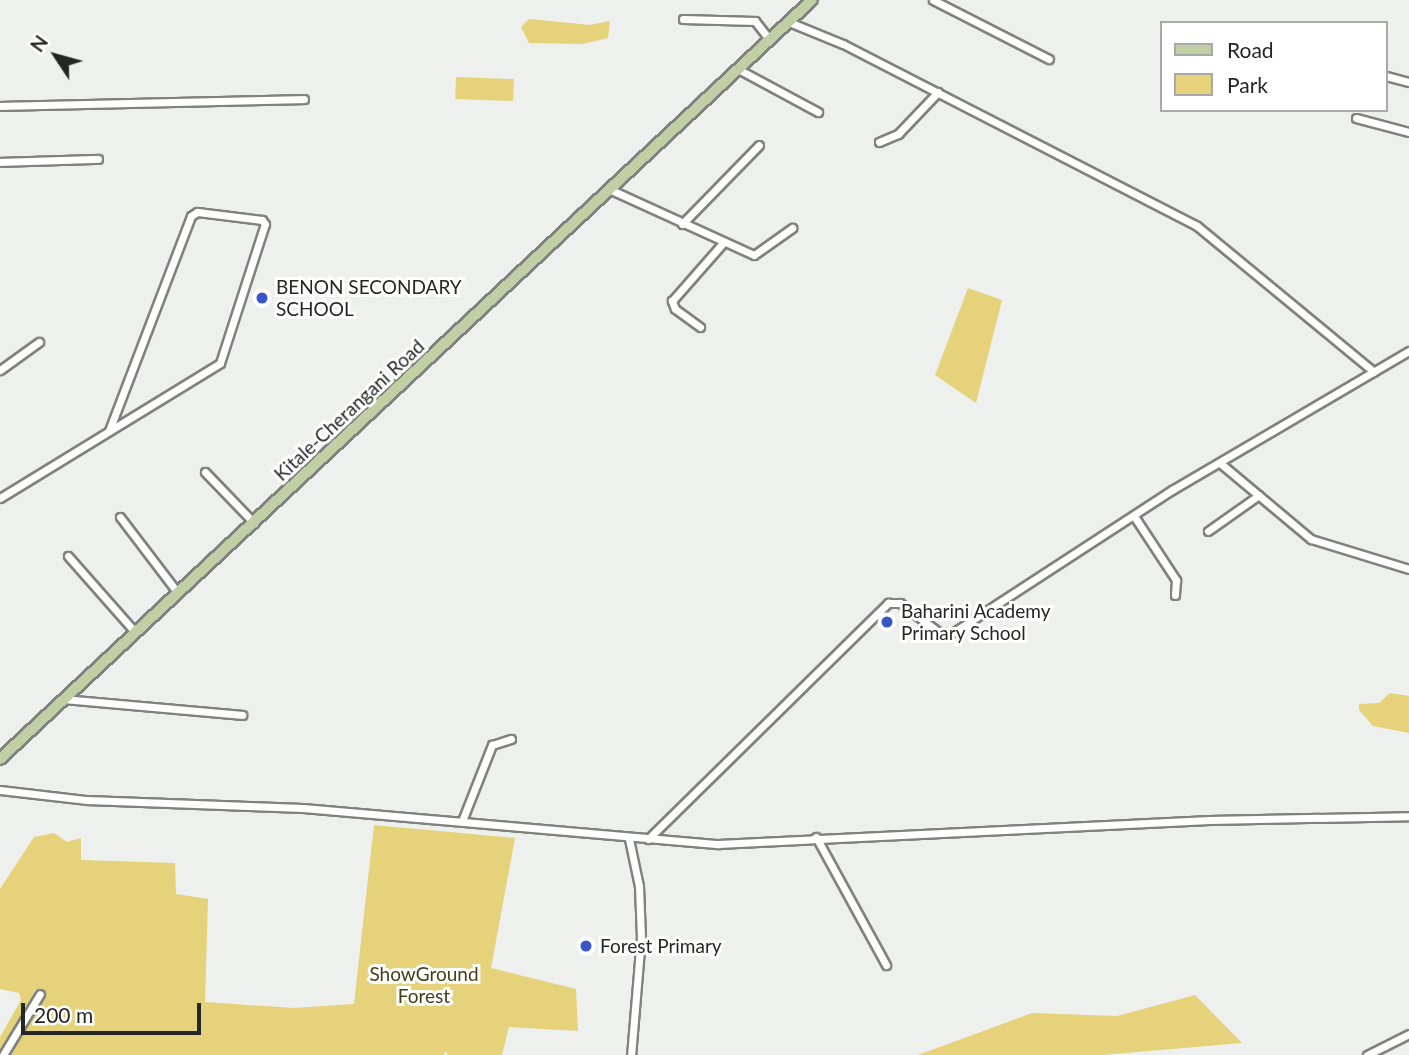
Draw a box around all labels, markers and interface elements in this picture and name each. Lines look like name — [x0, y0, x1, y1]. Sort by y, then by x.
north arrow — [21, 21, 91, 91]
legend — [1160, 21, 1388, 112]
text: N — [25, 31, 52, 56]
text: Road — [1227, 37, 1274, 62]
text: Park — [1227, 72, 1268, 97]
place label: BENON SECONDARY SCHOOL — [276, 276, 462, 320]
marker: BENON SECONDARY SCHOOL — [254, 290, 270, 306]
street label: Kitale-Cherangani Road — [269, 335, 429, 485]
place label: Baharini Academy Primary School — [901, 600, 1051, 644]
marker: Baharini Academy Primary School — [879, 614, 895, 630]
place label: Forest Primary — [600, 935, 722, 957]
marker: Forest Primary — [578, 938, 594, 954]
park label: ShowGround Forest — [369, 963, 479, 1007]
scale bar — [24, 988, 205, 1032]
text: 200 m — [34, 1002, 93, 1027]

